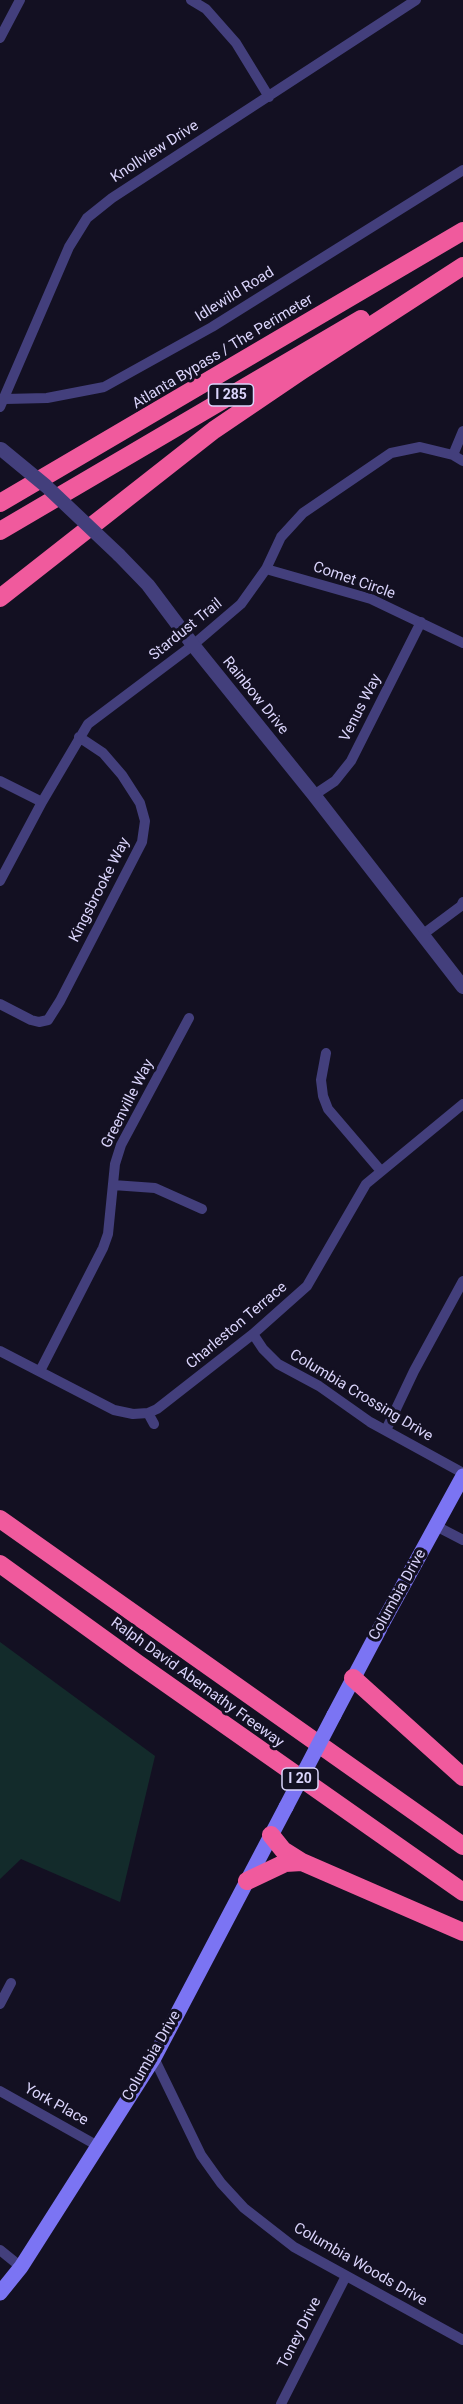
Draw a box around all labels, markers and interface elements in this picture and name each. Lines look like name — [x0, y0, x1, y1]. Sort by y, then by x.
street label: Knollview Drive — [108, 117, 202, 187]
street label: Idlewild Road — [192, 264, 278, 326]
street label: Atlanta Bypass / The Perimeter — [129, 291, 317, 413]
road number: I 285 — [208, 384, 254, 406]
street label: Comet Circle — [310, 559, 398, 603]
street label: Stardust Trail — [146, 595, 226, 665]
street label: Rainbow Drive — [218, 653, 292, 739]
street label: Venus Way — [336, 671, 386, 745]
street label: Kingsbrooke Way — [66, 835, 134, 945]
street label: Greenville Way — [98, 1057, 158, 1151]
street label: Charleston Terrace — [183, 1279, 291, 1373]
street label: Columbia Crossing Drive — [286, 1346, 436, 1446]
street label: Columbia Drive — [366, 1546, 430, 1644]
street label: Ralph David Abernathy Freeway — [107, 1614, 287, 1752]
road number: I 20 — [282, 1768, 318, 1790]
street label: Columbia Drive — [119, 2008, 185, 2104]
street label: York Place — [21, 2080, 91, 2130]
street label: Columbia Woods Drive — [290, 2219, 430, 2311]
street label: Toney Drive — [274, 2294, 326, 2372]

